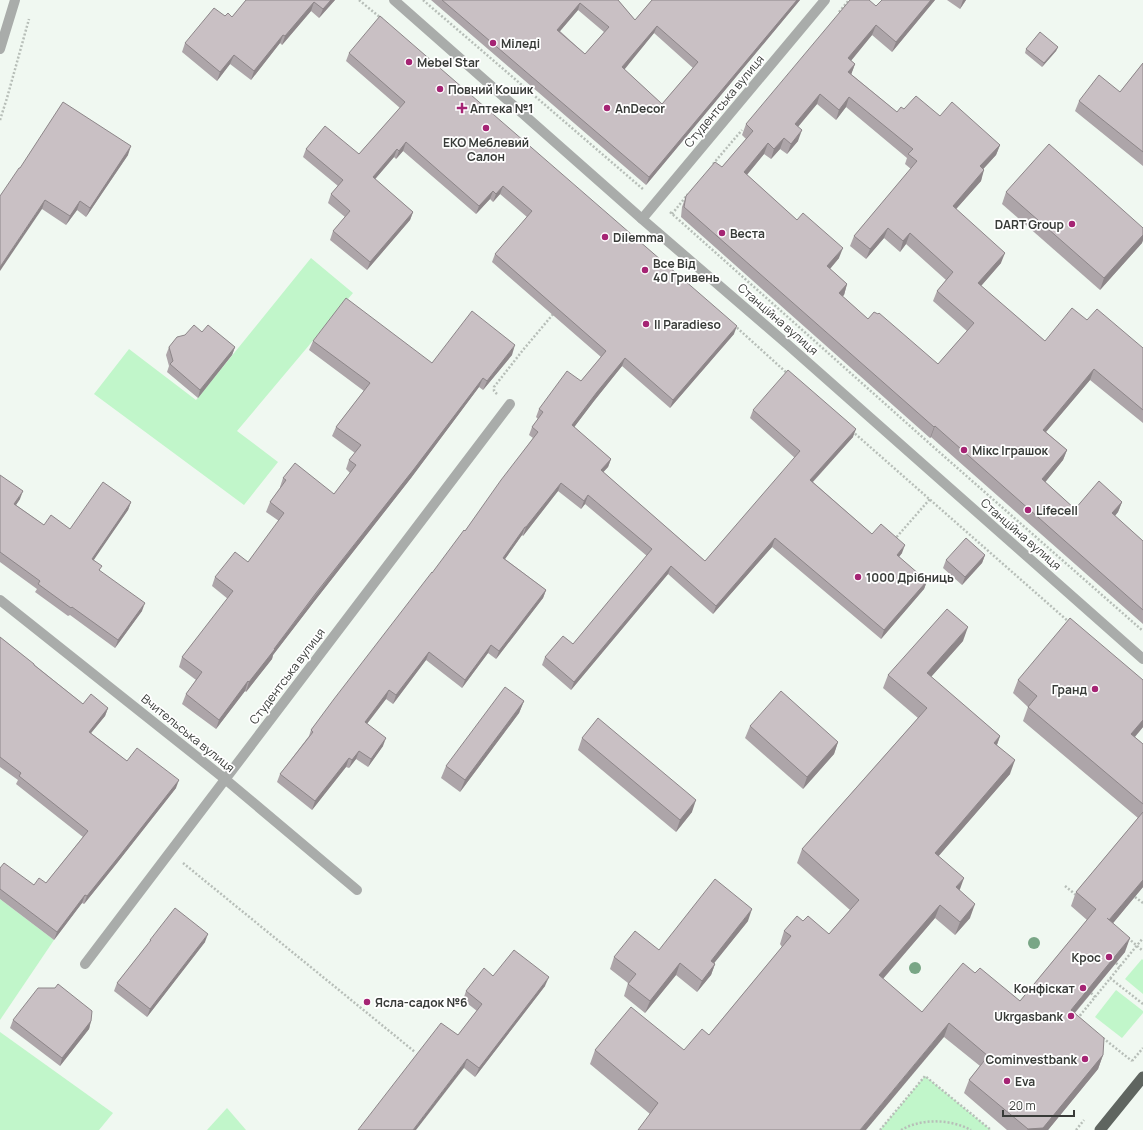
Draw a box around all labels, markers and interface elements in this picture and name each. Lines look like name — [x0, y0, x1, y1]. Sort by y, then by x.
place label: Міледі — [501, 35, 540, 52]
marker: Міледі — [488, 38, 498, 48]
street label: Студентська вулиця — [680, 51, 768, 151]
place label: Mebel Star — [417, 54, 480, 71]
marker: Mebel Star — [404, 57, 414, 67]
place label: Повний Кошик — [448, 81, 534, 98]
marker: Повний Кошик — [435, 84, 445, 94]
place label: Аптека №1 — [470, 100, 534, 117]
place label: AnDecor — [615, 100, 665, 117]
marker: Аптека №1 — [457, 103, 467, 113]
marker: AnDecor — [602, 103, 612, 113]
marker: ЕКО Меблевий Салон — [481, 123, 491, 133]
place label: ЕКО Меблевий Салон — [443, 134, 529, 165]
place label: DART Group — [995, 216, 1064, 233]
marker: DART Group — [1067, 219, 1077, 229]
place label: Веста — [730, 225, 765, 242]
marker: Веста — [717, 228, 727, 238]
place label: Dilemma — [613, 229, 664, 246]
marker: Dilemma — [600, 232, 610, 242]
place label: Все Від 40 Гривень — [653, 255, 720, 286]
marker: Все Від 40 Гривень — [640, 265, 650, 275]
street label: Станційна вулиця — [734, 279, 822, 359]
place label: Il Paradieso — [654, 316, 721, 333]
marker: Il Paradieso — [641, 319, 651, 329]
place label: Мікс Іграшок — [972, 442, 1049, 459]
marker: Мікс Іграшок — [959, 445, 969, 455]
street label: Станційна вулиця — [977, 494, 1065, 574]
place label: Lifecell — [1036, 502, 1078, 519]
marker: Lifecell — [1023, 505, 1033, 515]
place label: 1000 Дрібниць — [866, 569, 954, 586]
marker: 1000 Дрібниць — [853, 572, 863, 582]
street label: Студентська вулиця — [245, 624, 329, 728]
place label: Гранд — [1052, 681, 1087, 698]
marker: Гранд — [1090, 684, 1100, 694]
street label: Вчительська вулиця — [138, 690, 238, 776]
place label: Крос — [1072, 949, 1101, 966]
marker: Крос — [1104, 952, 1114, 962]
place label: Конфіскат — [1014, 980, 1076, 997]
marker: Конфіскат — [1078, 983, 1088, 993]
place label: Ясла-садок №6 — [375, 994, 468, 1011]
marker: Ясла-садок №6 — [362, 997, 372, 1007]
place label: Ukrgasbank — [994, 1008, 1064, 1025]
marker: Ukrgasbank — [1066, 1011, 1076, 1021]
place label: Cominvestbank — [985, 1051, 1078, 1068]
marker: Cominvestbank — [1080, 1054, 1090, 1064]
place label: Eva — [1015, 1073, 1035, 1090]
marker: Eva — [1002, 1076, 1012, 1086]
scale bar — [1003, 1092, 1074, 1118]
text: 20 m — [1009, 1097, 1036, 1114]

